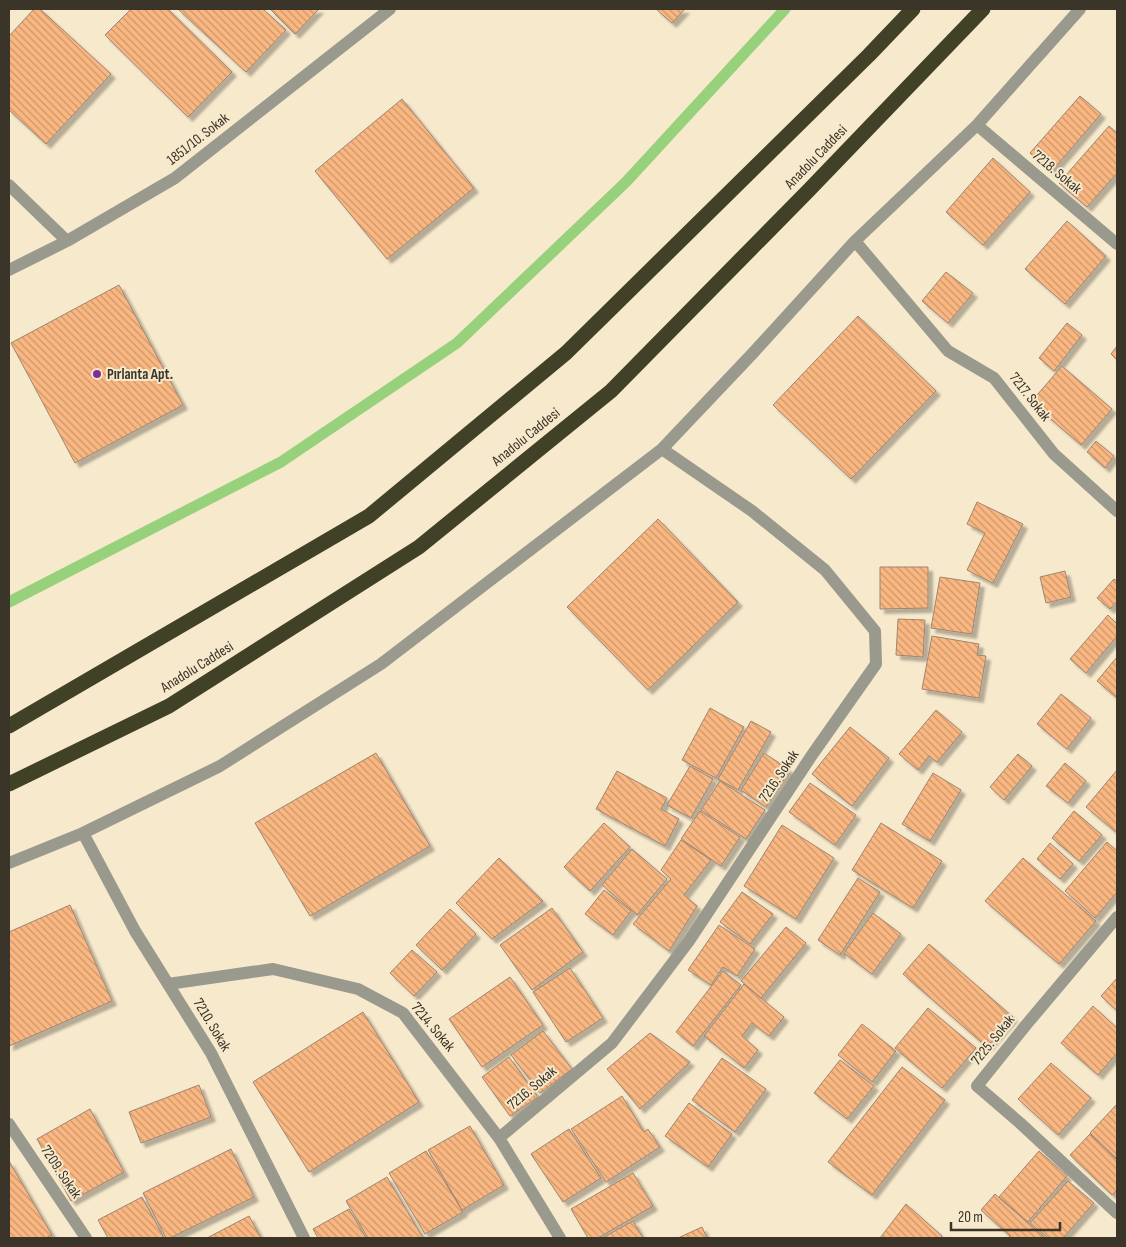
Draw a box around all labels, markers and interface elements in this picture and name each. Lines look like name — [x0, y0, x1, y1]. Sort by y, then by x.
street label: 1851/10. Sokak — [163, 108, 233, 169]
street label: Anadolu Caddesi — [780, 121, 852, 194]
street label: 7218. Sokak — [1028, 146, 1086, 198]
place label: Pırlanta Apt. — [107, 365, 173, 384]
marker: Pırlanta Apt. — [91, 368, 103, 380]
street label: 7217. Sokak — [1005, 369, 1055, 426]
street label: Anadolu Caddesi — [487, 404, 564, 471]
street label: Anadolu Caddesi — [156, 637, 237, 697]
street label: 7216. Sokak — [755, 746, 803, 806]
street label: 7210. Sokak — [189, 995, 235, 1055]
street label: 7214. Sokak — [407, 998, 459, 1056]
street label: 7225. Sokak — [967, 1011, 1019, 1069]
street label: 7216. Sokak — [503, 1062, 561, 1114]
street label: 7209. Sokak — [36, 1142, 86, 1203]
scale bar — [951, 1200, 1060, 1232]
text: 20 m — [958, 1208, 983, 1227]

